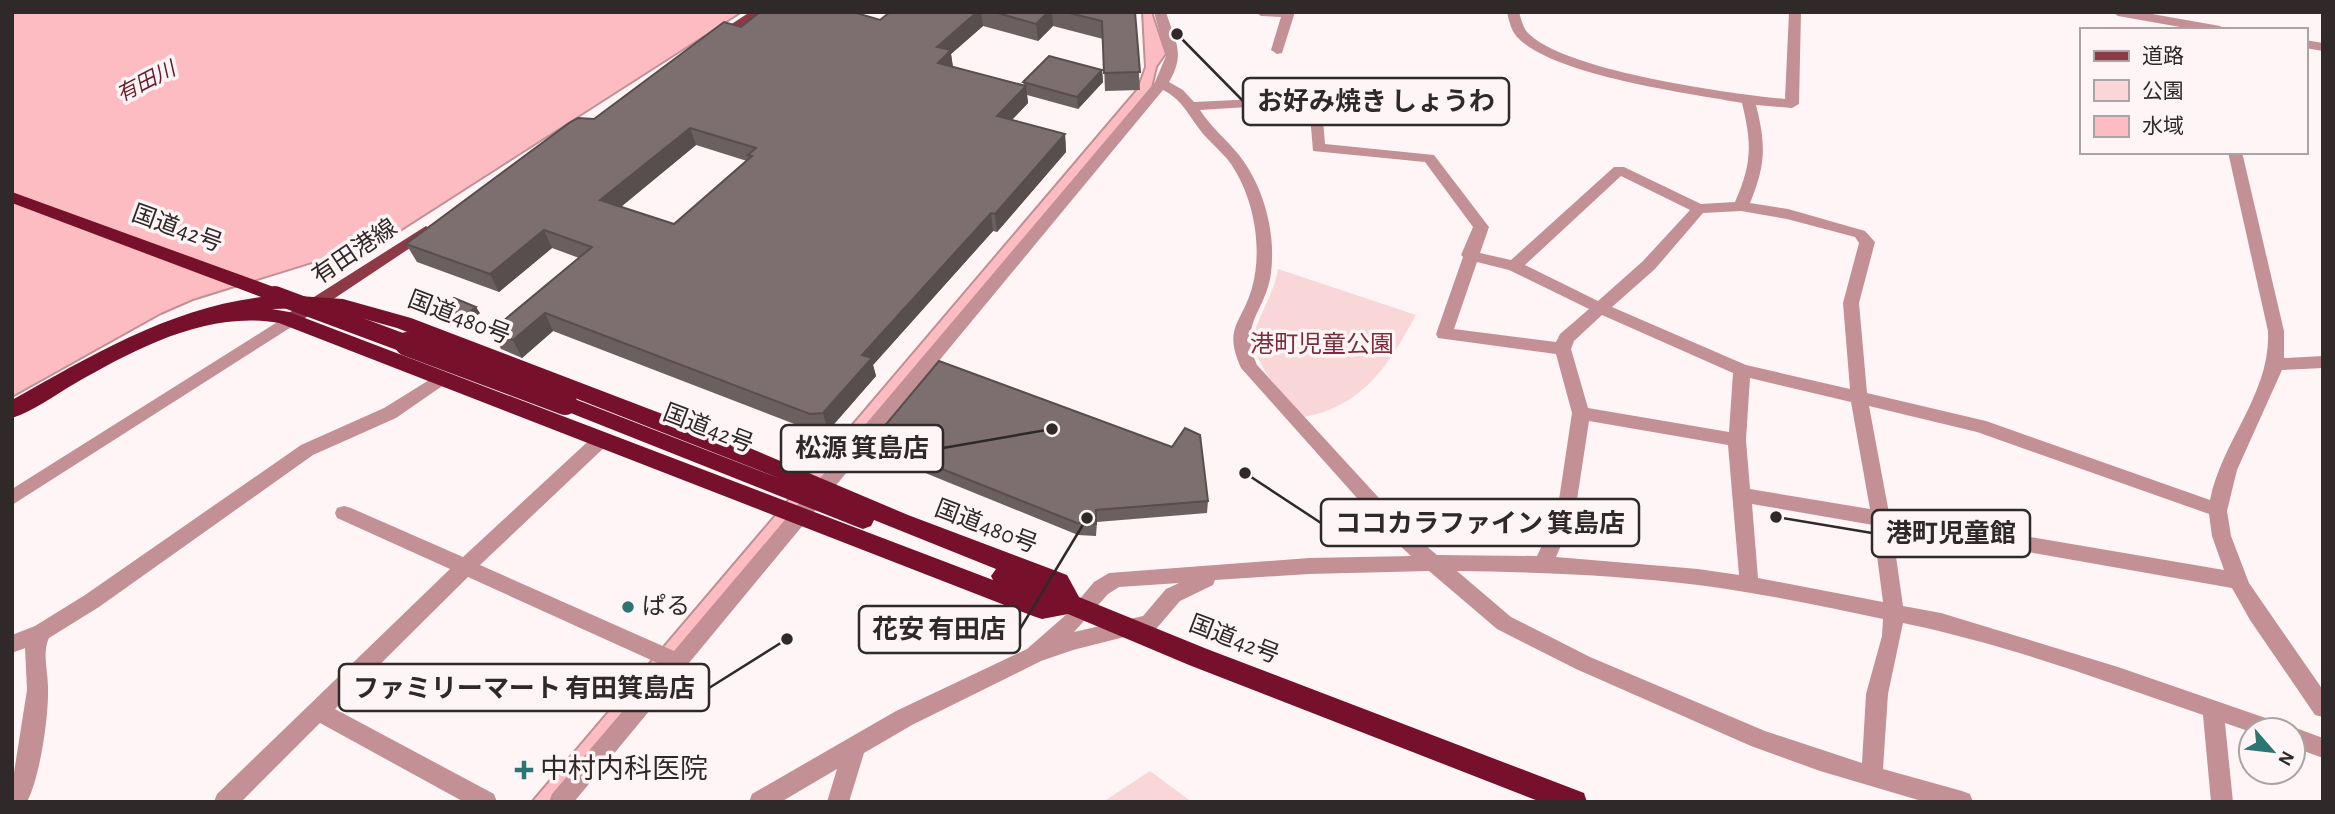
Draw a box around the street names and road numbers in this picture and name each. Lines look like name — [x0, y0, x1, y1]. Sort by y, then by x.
street label: 国道42号 — [129, 200, 226, 256]
street label: 有田港線 — [307, 214, 402, 289]
street label: 国道480号 — [404, 286, 514, 348]
street label: 国道42号 — [660, 399, 757, 457]
street label: 国道480号 — [931, 495, 1041, 557]
street label: 国道42号 — [1186, 610, 1283, 668]

